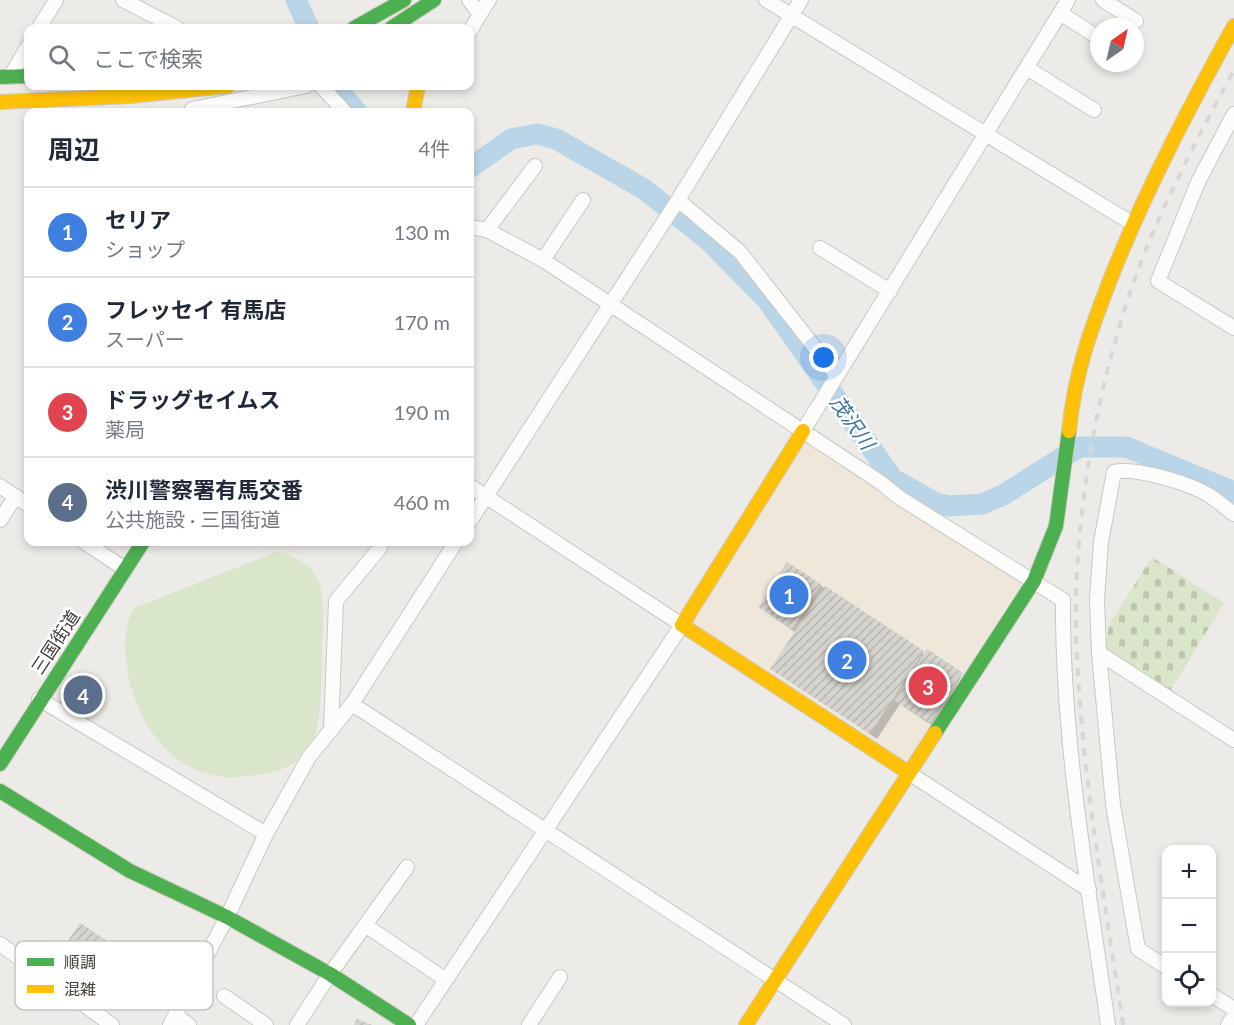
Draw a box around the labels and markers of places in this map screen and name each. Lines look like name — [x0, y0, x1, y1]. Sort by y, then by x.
pin: 1 — [770, 572, 808, 618]
pin: 2 — [828, 638, 866, 682]
pin: 3 — [908, 664, 948, 708]
pin: 4 — [64, 672, 103, 718]

